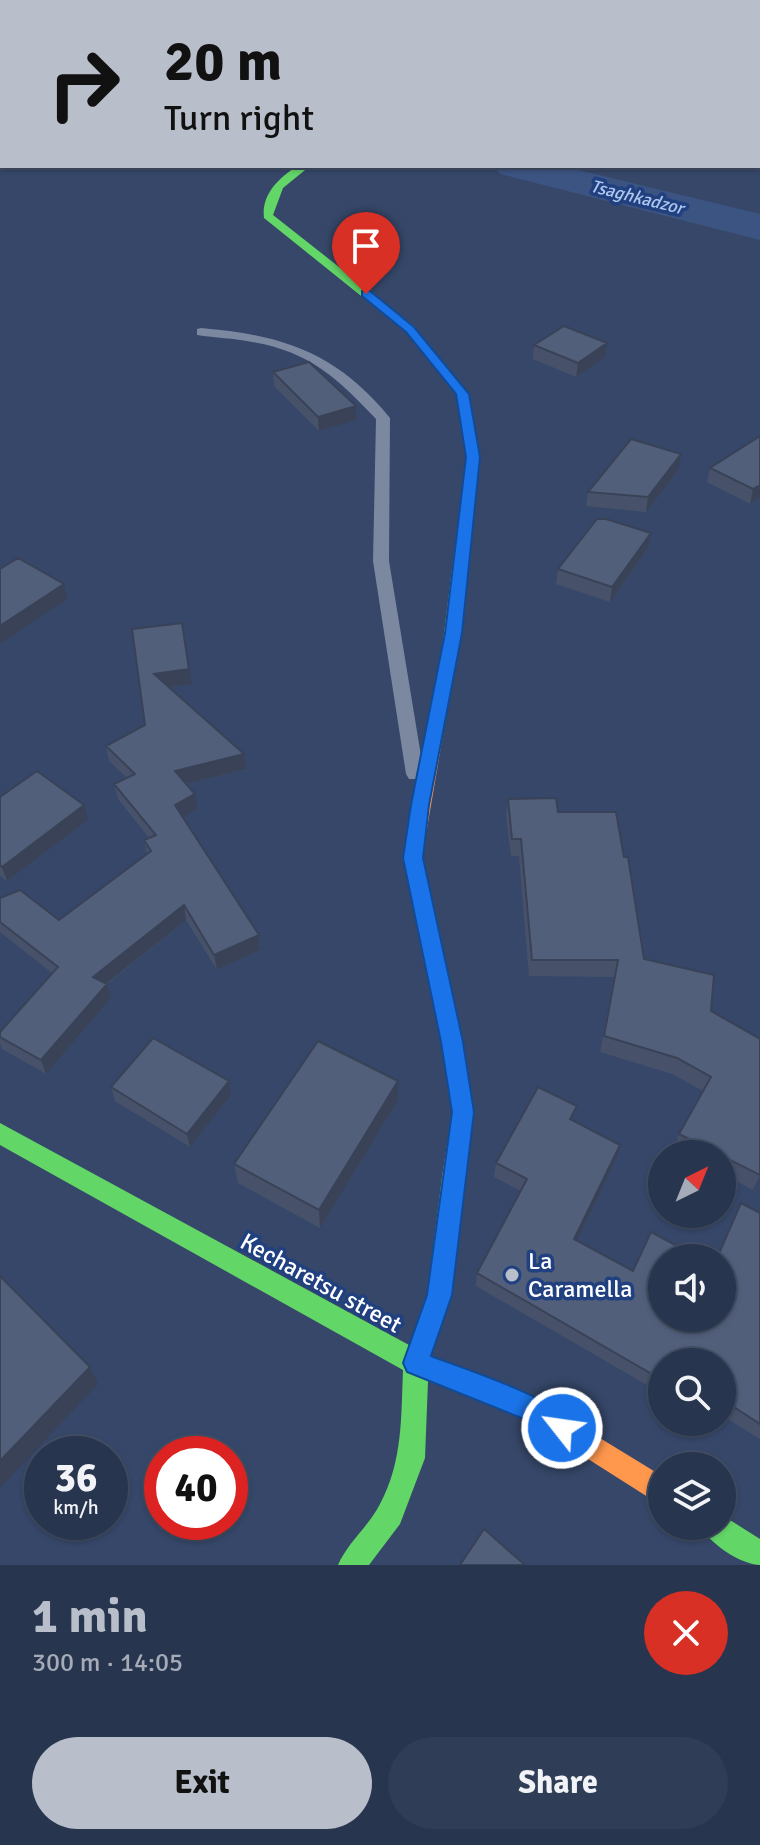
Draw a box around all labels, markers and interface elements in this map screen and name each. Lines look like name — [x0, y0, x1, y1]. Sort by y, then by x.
text: 20 m — [164, 27, 282, 96]
icon: right — [32, 32, 136, 136]
text: Turn right — [164, 96, 314, 141]
water label: Tsaghkadzor — [588, 175, 688, 220]
pin — [332, 212, 400, 294]
icon: arrive — [344, 224, 388, 268]
north arrow — [648, 1140, 736, 1228]
map controls — [648, 1140, 736, 1540]
street label: Kecharetsu street — [235, 1226, 407, 1340]
button: sound — [648, 1244, 736, 1332]
place label: La Caramella — [528, 1246, 633, 1304]
marker: La Caramella — [503, 1266, 521, 1284]
button: search — [648, 1348, 736, 1436]
position arrow — [520, 1386, 604, 1470]
speed limit sign: 40 — [144, 1436, 248, 1540]
button: layers — [648, 1452, 736, 1540]
text: 36 — [54, 1453, 98, 1503]
text: km/h — [53, 1495, 99, 1520]
text: 1 min — [32, 1587, 148, 1646]
button: close — [644, 1591, 728, 1675]
text: 300 m · 14:05 — [32, 1647, 183, 1679]
button: Exit — [32, 1737, 372, 1829]
button: Share — [388, 1737, 728, 1829]

